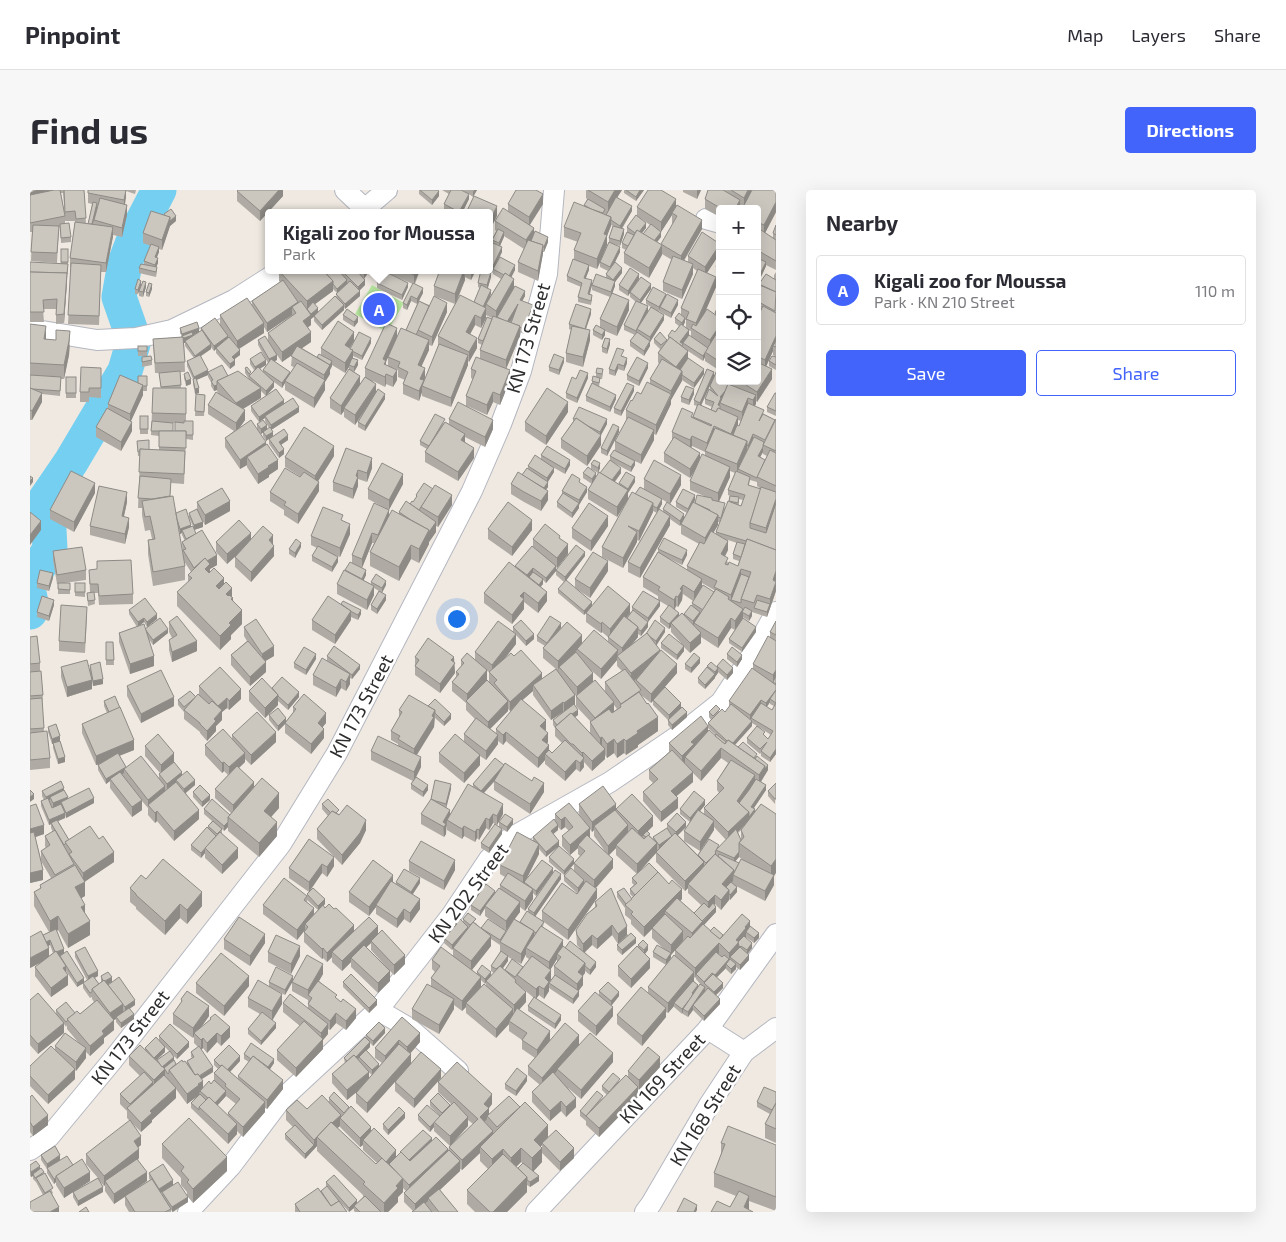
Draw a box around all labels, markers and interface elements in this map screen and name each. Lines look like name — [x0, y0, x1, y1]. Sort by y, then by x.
text: Pinpoint — [25, 20, 120, 49]
text: Map — [1067, 24, 1103, 46]
text: Layers — [1131, 24, 1186, 46]
text: Share — [1214, 24, 1261, 46]
button: Directions — [1125, 107, 1256, 153]
text: Find us — [30, 109, 148, 151]
map controls — [716, 205, 761, 385]
button: + — [716, 205, 761, 250]
popup — [265, 209, 493, 274]
text: Nearby — [826, 210, 898, 235]
text: Kigali zoo for Moussa — [283, 221, 475, 244]
text: Park — [283, 244, 316, 263]
button: − — [716, 250, 761, 295]
text: Kigali zoo for Moussa — [874, 269, 1066, 292]
street label: KN 173 Street — [501, 280, 554, 396]
text: A — [838, 281, 848, 300]
text: 110 m — [1195, 281, 1235, 300]
pin: A — [363, 290, 395, 328]
text: Park · KN 210 Street — [874, 292, 1015, 311]
button: locate — [716, 295, 761, 340]
button: layers — [716, 340, 761, 385]
button: Save — [826, 350, 1026, 396]
button: Share — [1036, 350, 1236, 396]
your location — [444, 606, 470, 632]
street label: KN 173 Street — [324, 650, 397, 761]
street label: KN 202 Street — [423, 838, 513, 947]
street label: KN 173 Street — [86, 985, 174, 1089]
street label: KN 169 Street — [614, 1028, 709, 1128]
street label: KN 168 Street — [664, 1060, 745, 1170]

